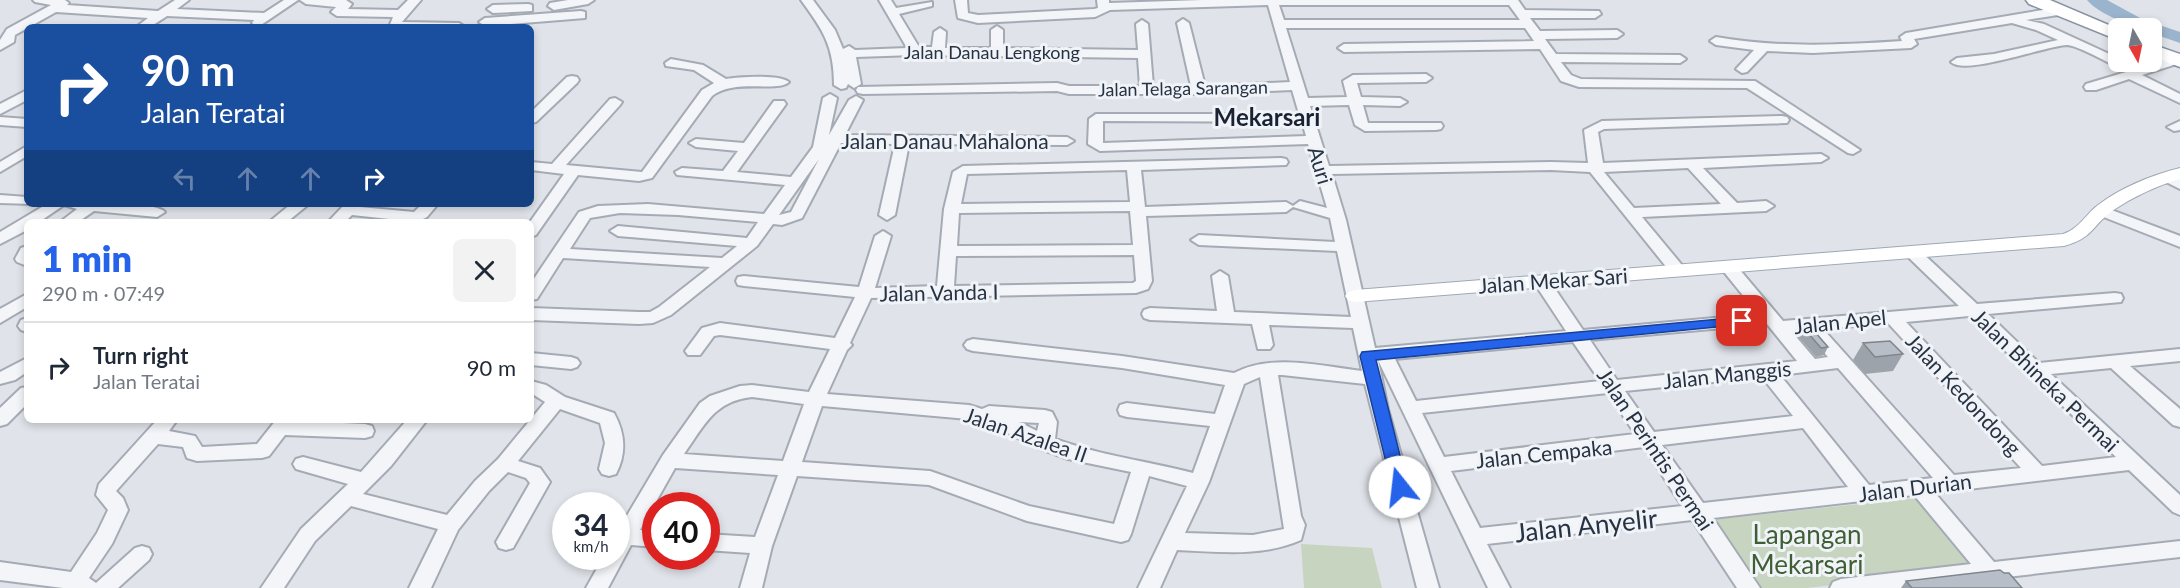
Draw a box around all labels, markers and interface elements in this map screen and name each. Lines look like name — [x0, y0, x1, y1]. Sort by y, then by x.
north arrow — [2108, 18, 2162, 72]
map controls — [2108, 18, 2162, 72]
street label: Jalan Danau Lengkong — [904, 41, 1080, 63]
text: 90 m — [141, 45, 235, 95]
icon: right — [42, 48, 120, 126]
street label: Jalan Telaga Sarangan — [1098, 76, 1268, 100]
text: Jalan Teratai — [141, 96, 286, 129]
district label: Mekarsari — [1214, 102, 1320, 131]
street label: Jalan Danau Mahalona — [841, 128, 1049, 153]
street label: Auri — [1303, 143, 1339, 187]
icon: left — [168, 162, 201, 195]
icon: ahead — [231, 162, 264, 195]
icon: ahead — [294, 162, 327, 195]
icon: right — [357, 162, 390, 195]
text: 1 min — [42, 236, 132, 280]
button: close — [453, 239, 516, 302]
street label: Jalan Mekar Sari — [1477, 262, 1629, 298]
street label: Jalan Vanda I — [879, 278, 999, 306]
text: 290 m · 07:49 — [42, 281, 165, 305]
pin — [1716, 295, 1767, 346]
icon: arrive — [1725, 304, 1758, 337]
street label: Jalan Apel — [1793, 304, 1887, 338]
street label: Jalan Bhineka Permai — [1967, 304, 2125, 456]
street label: Jalan Kedondong — [1901, 328, 2027, 460]
text: Turn right — [93, 342, 188, 369]
icon: right — [42, 351, 75, 384]
text: 90 m — [467, 354, 516, 381]
street label: Jalan Manggis — [1662, 355, 1792, 393]
street label: Jalan Perintis Permai — [1593, 363, 1719, 535]
text: Jalan Teratai — [93, 369, 200, 393]
street label: Jalan Azalea II — [961, 401, 1091, 467]
street label: Jalan Cempaka — [1475, 433, 1613, 473]
position arrow — [1368, 455, 1432, 519]
street label: Jalan Durian — [1857, 468, 1973, 506]
speed limit sign: 40 — [642, 492, 720, 570]
street label: Jalan Anyelir — [1513, 502, 1659, 548]
text: 34 — [574, 506, 608, 542]
park label: Lapangan Mekarsari — [1751, 518, 1863, 580]
text: km/h — [573, 537, 609, 555]

